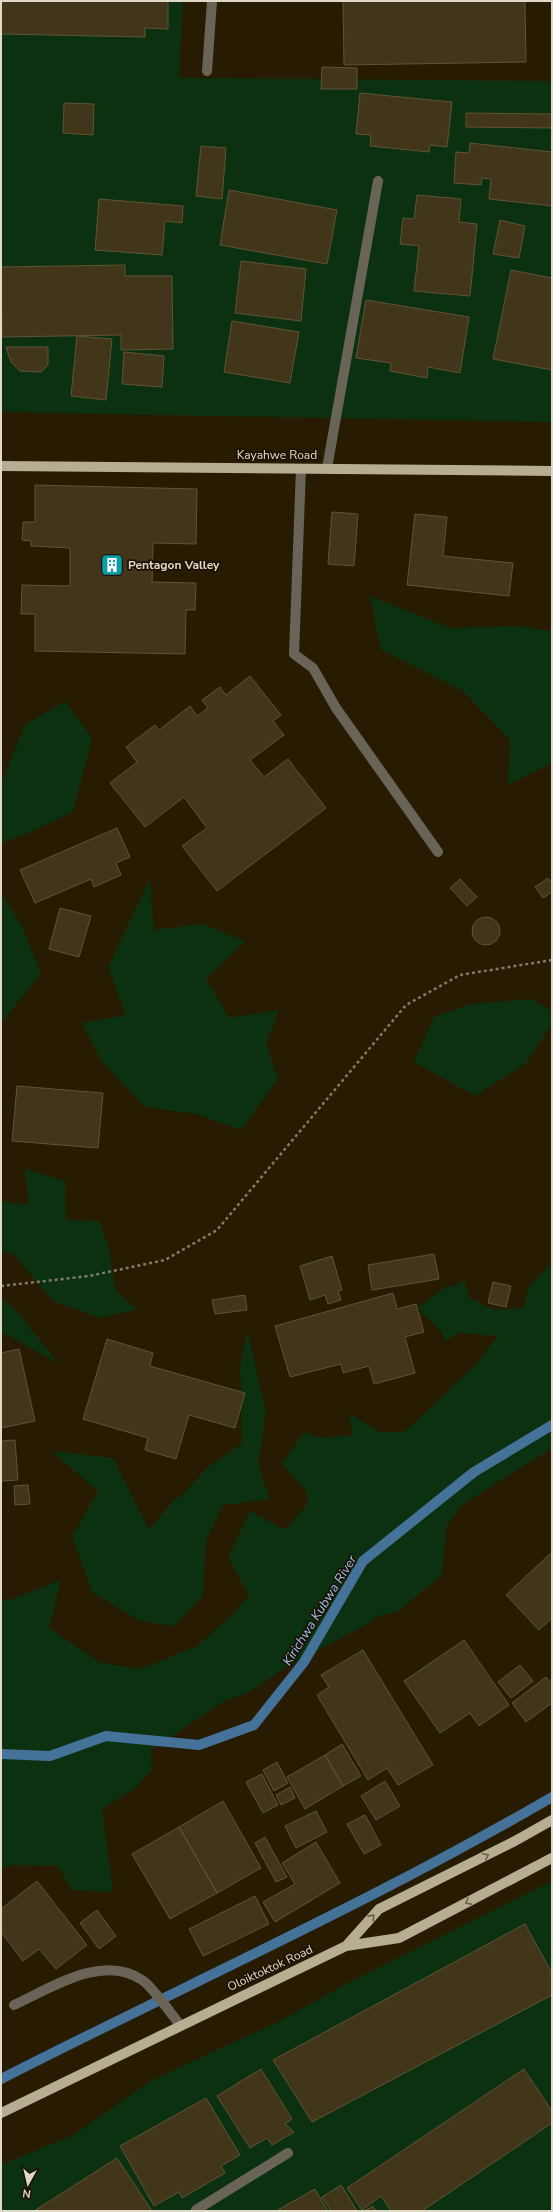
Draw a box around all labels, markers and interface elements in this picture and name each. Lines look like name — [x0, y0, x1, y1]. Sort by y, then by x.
street label: Kayahwe Road — [237, 447, 317, 463]
building icon: Pentagon Valley — [99, 552, 125, 578]
place label: Pentagon Valley — [128, 557, 220, 573]
water label: Kirichwa Kubwa River — [279, 1552, 361, 1669]
one-way arrow — [482, 1853, 489, 1860]
one-way arrow — [465, 1897, 472, 1905]
one-way arrow — [367, 1914, 375, 1922]
street label: Oloiktoktok Road — [225, 1941, 315, 1995]
north arrow — [8, 2164, 48, 2204]
text: N — [22, 2185, 32, 2201]

